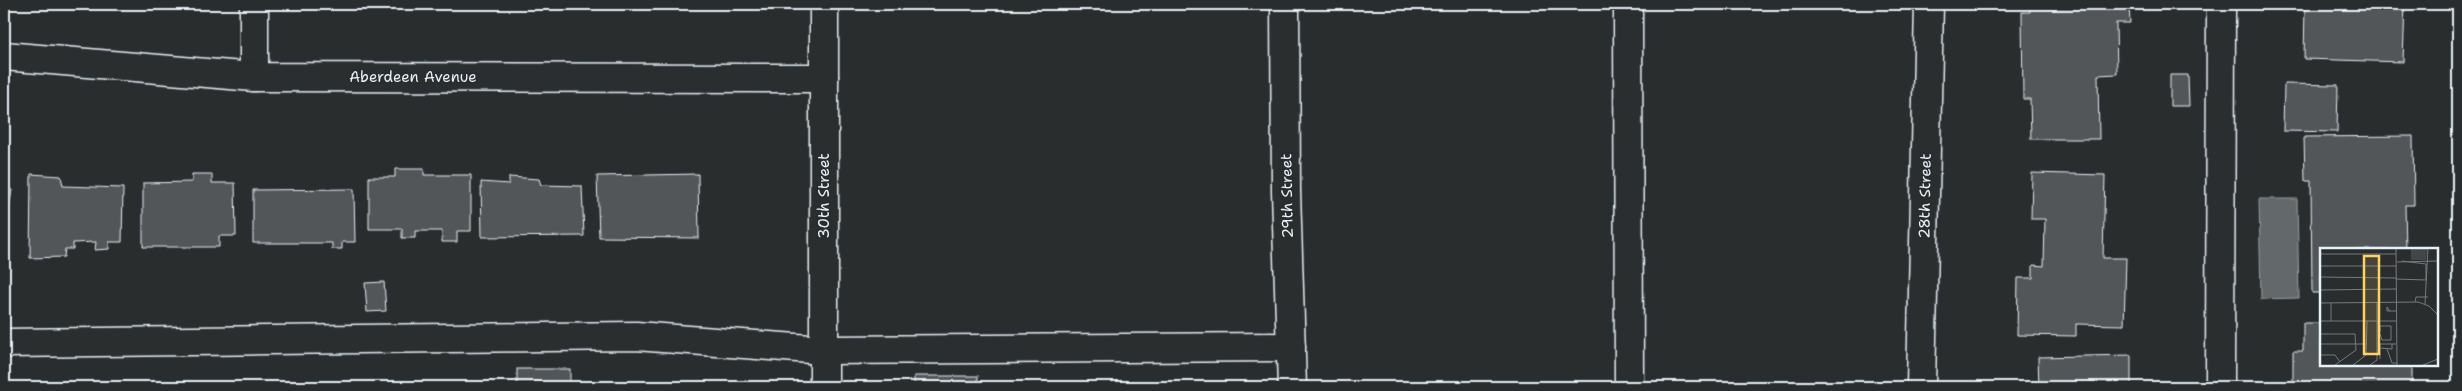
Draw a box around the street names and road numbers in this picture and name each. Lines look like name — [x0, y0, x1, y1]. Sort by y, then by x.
street label: Aberdeen Avenue — [349, 67, 477, 87]
street label: 30th Street — [814, 153, 834, 239]
street label: 29th Street — [1276, 153, 1298, 239]
street label: 28th Street — [1914, 153, 1936, 239]

